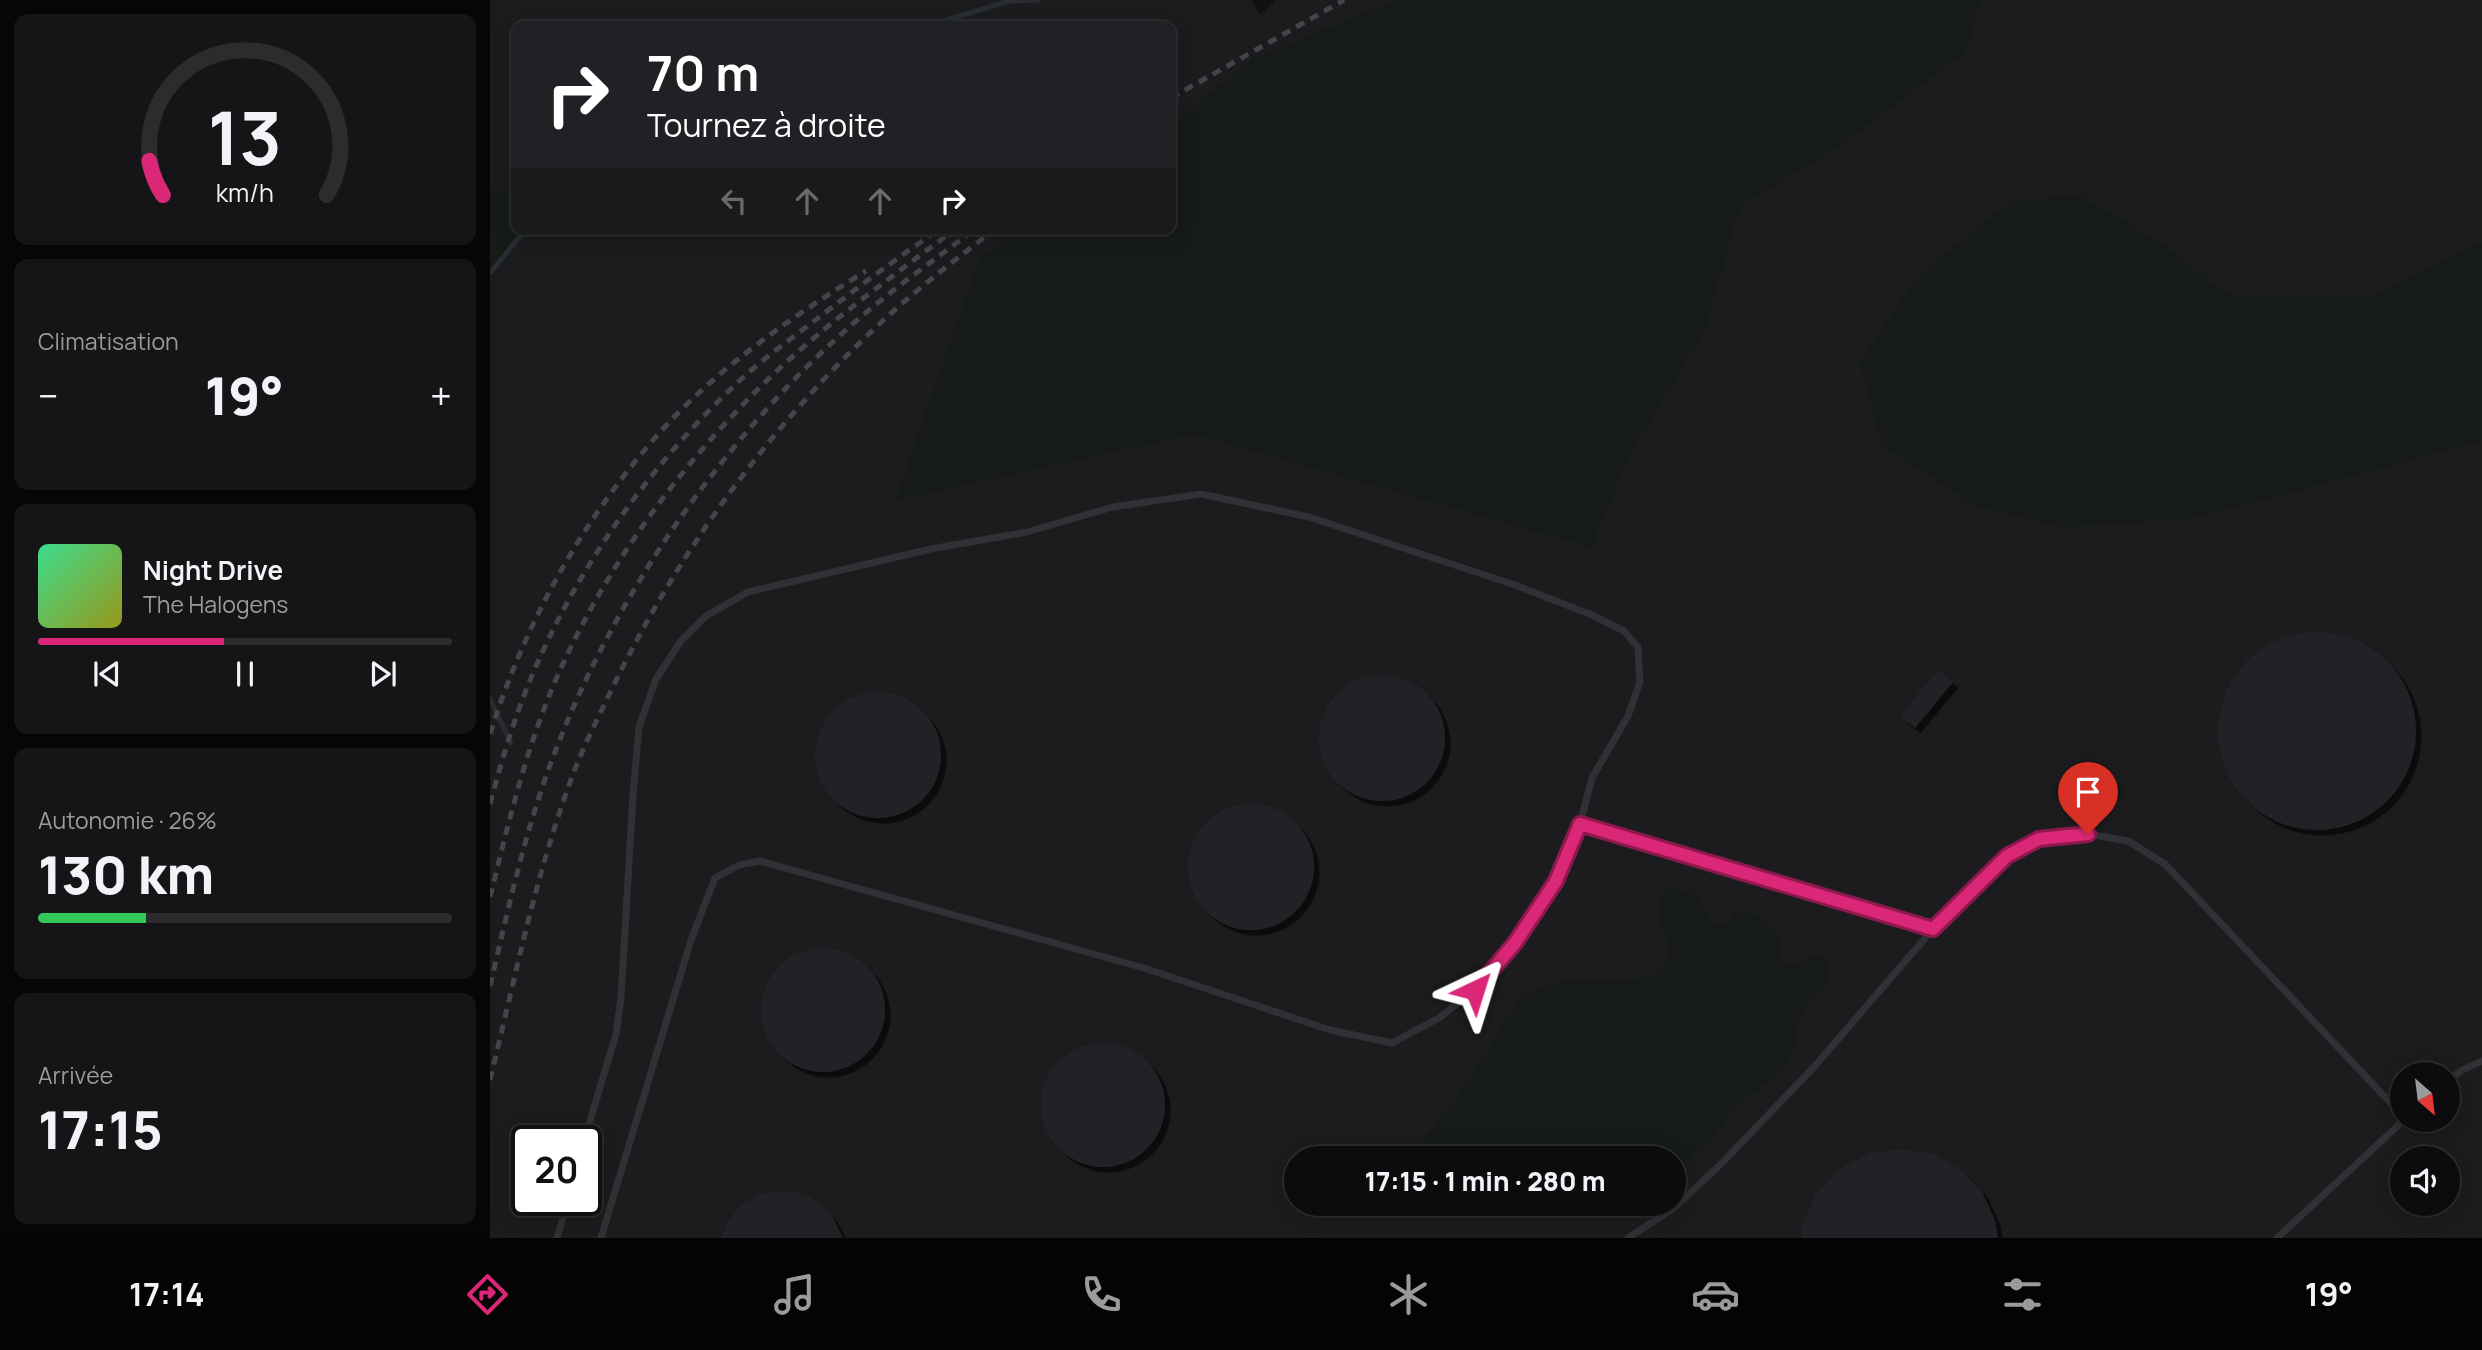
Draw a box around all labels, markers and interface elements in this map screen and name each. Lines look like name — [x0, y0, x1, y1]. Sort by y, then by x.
text: 70 m — [647, 39, 759, 106]
icon: right — [532, 49, 623, 140]
text: 13 — [208, 88, 282, 188]
text: Tournez à droite — [647, 103, 886, 147]
text: km/h — [216, 175, 274, 210]
icon: left — [715, 182, 753, 220]
icon: ahead — [788, 182, 826, 220]
icon: ahead — [861, 182, 899, 220]
icon: right — [934, 182, 972, 220]
text: Climatisation — [38, 325, 179, 357]
text: 19° — [205, 360, 284, 431]
text: − — [38, 369, 59, 421]
text: + — [430, 369, 452, 421]
text: Night Drive — [143, 552, 283, 588]
text: The Halogens — [143, 588, 288, 620]
icon: previous — [88, 655, 126, 693]
icon: pause — [226, 655, 264, 693]
icon: next — [364, 655, 402, 693]
pin — [2058, 762, 2118, 834]
icon: arrive — [2069, 773, 2107, 811]
text: Autonomie · 26% — [38, 804, 217, 836]
text: 130 km — [38, 839, 214, 910]
position arrow — [1438, 953, 1512, 1027]
text: Arrivée — [38, 1059, 113, 1091]
north arrow — [2390, 1062, 2460, 1132]
map controls — [2390, 1062, 2460, 1216]
text: 17:15 — [38, 1094, 163, 1165]
speed limit sign: 20 — [511, 1125, 602, 1216]
button: sound — [2390, 1146, 2460, 1216]
text: 17:15 · 1 min · 280 m — [1364, 1163, 1606, 1199]
icon: directions — [463, 1270, 512, 1319]
icon: music — [770, 1270, 819, 1319]
icon: phone — [1077, 1270, 1126, 1319]
icon: climate — [1384, 1270, 1433, 1319]
icon: car — [1691, 1270, 1740, 1319]
icon: filters — [1998, 1270, 2047, 1319]
text: 17:14 — [129, 1272, 205, 1316]
text: 19° — [2305, 1272, 2353, 1316]

